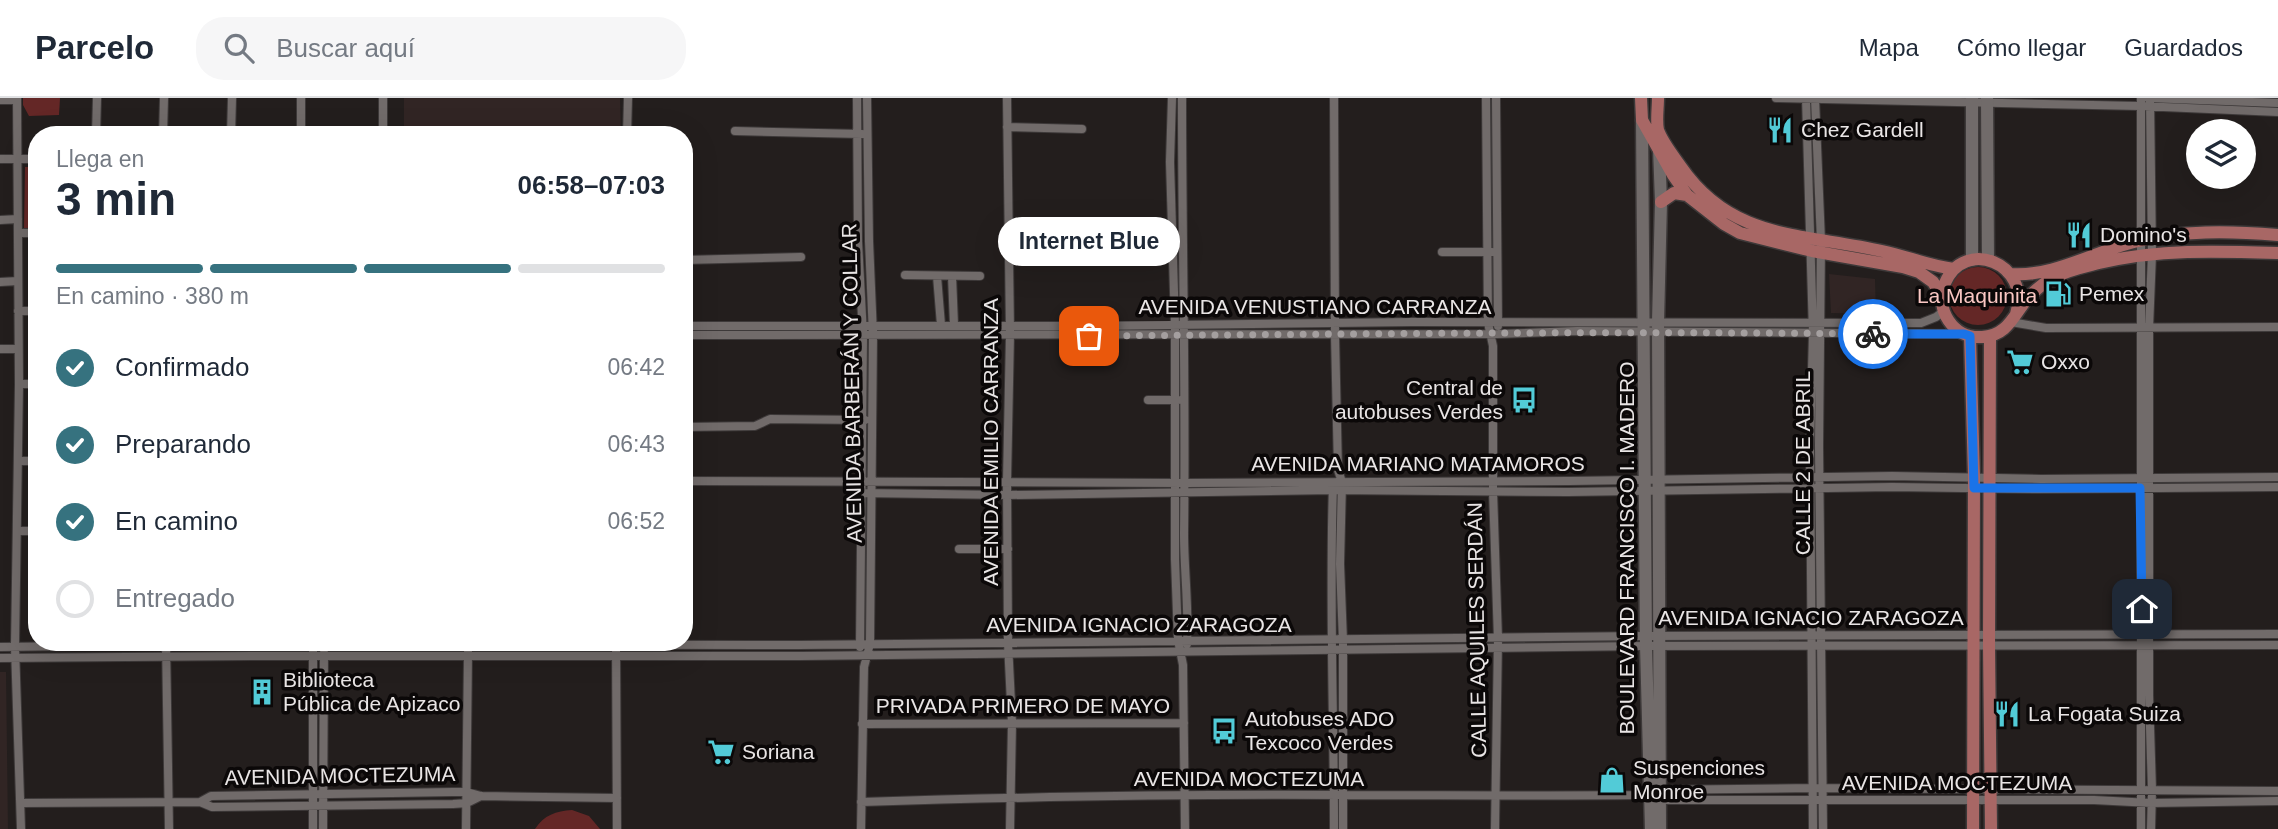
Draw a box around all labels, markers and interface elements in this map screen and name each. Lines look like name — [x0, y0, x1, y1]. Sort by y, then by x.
search box — [196, 17, 686, 80]
text: Parcelo — [35, 29, 154, 66]
icon: search — [220, 29, 258, 67]
text: Buscar aquí — [276, 33, 415, 63]
text: Mapa — [1859, 34, 1919, 61]
text: Cómo llegar — [1957, 34, 2086, 61]
text: Guardados — [2124, 34, 2243, 61]
restaurant icon: Chez Gardell — [1765, 115, 1795, 145]
place label: Chez Gardell — [1801, 118, 1924, 141]
map controls — [2186, 119, 2256, 189]
button: layers — [2186, 119, 2256, 189]
text: Llega en — [56, 146, 144, 172]
text: 06:58–07:03 — [518, 170, 665, 200]
text: 3 min — [56, 173, 176, 225]
callout: Internet Blue — [998, 217, 1180, 266]
restaurant icon: Domino's — [2064, 220, 2094, 250]
street label: AVENIDA BARBERÁN Y COLLAR — [837, 223, 866, 543]
place label: Domino's — [2100, 223, 2187, 246]
text: Internet Blue — [1019, 228, 1159, 254]
fuel station icon: Pemex — [2043, 279, 2073, 309]
place label: Pemex — [2079, 282, 2145, 305]
text: En camino · 380 m — [56, 283, 249, 309]
park label: La Maquinita — [1917, 284, 2037, 307]
street label: AVENIDA VENUSTIANO CARRANZA — [1138, 295, 1492, 318]
street label: AVENIDA EMILIO CARRANZA — [979, 298, 1002, 586]
courier — [1838, 299, 1908, 369]
pin — [1059, 306, 1119, 366]
icon: bike — [1854, 315, 1892, 353]
icon: bag — [1070, 317, 1108, 355]
supermarket icon: Oxxo — [2005, 347, 2035, 377]
icon: check — [56, 349, 94, 387]
place label: Oxxo — [2041, 350, 2090, 373]
text: Confirmado — [115, 352, 249, 382]
text: 06:42 — [607, 354, 665, 380]
street label: BOULEVARD FRANCISCO I. MADERO — [1615, 362, 1638, 735]
street label: CALLE 2 DE ABRIL — [1791, 371, 1814, 555]
place label: Central de autobuses Verdes — [1335, 376, 1503, 423]
bus stop icon: Central de autobuses Verdes — [1509, 385, 1539, 415]
icon: check — [56, 426, 94, 464]
text: Preparando — [115, 429, 251, 459]
text: 06:43 — [607, 431, 665, 457]
street label: AVENIDA MARIANO MATAMOROS — [1251, 452, 1585, 475]
street label: CALLE AQUILES SERDÁN — [1463, 502, 1490, 758]
icon: check — [56, 503, 94, 541]
text: En camino — [115, 506, 238, 536]
text: 06:52 — [607, 508, 665, 534]
pin — [2112, 579, 2172, 639]
text: Entregado — [115, 583, 235, 613]
icon: home — [2123, 590, 2161, 628]
street label: AVENIDA IGNACIO ZARAGOZA — [1658, 606, 1964, 629]
street label: AVENIDA IGNACIO ZARAGOZA — [986, 613, 1292, 636]
place label: Biblioteca Pública de Apizaco — [283, 668, 460, 715]
building icon: Biblioteca Pública de Apizaco — [247, 677, 277, 707]
street label: PRIVADA PRIMERO DE MAYO — [876, 694, 1170, 717]
restaurant icon: La Fogata Suiza — [1992, 699, 2022, 729]
place label: La Fogata Suiza — [2028, 702, 2181, 725]
place label: Autobuses ADO Texcoco Verdes — [1245, 707, 1394, 754]
bus stop icon: Autobuses ADO Texcoco Verdes — [1209, 716, 1239, 746]
supermarket icon: Soriana — [706, 737, 736, 767]
place label: Soriana — [742, 740, 815, 763]
place label: Suspenciones Monroe — [1633, 756, 1765, 803]
street label: AVENIDA MOCTEZUMA — [224, 762, 455, 789]
shop icon: Suspenciones Monroe — [1597, 765, 1627, 795]
street label: AVENIDA MOCTEZUMA — [1134, 767, 1364, 790]
street label: AVENIDA MOCTEZUMA — [1842, 771, 2072, 794]

